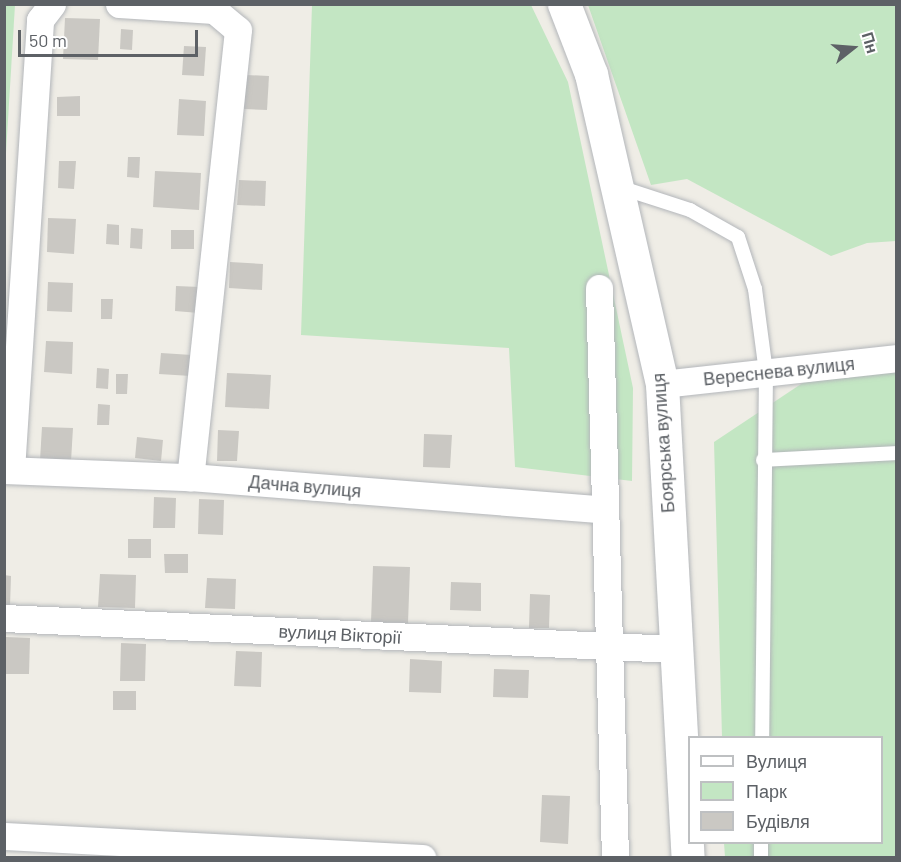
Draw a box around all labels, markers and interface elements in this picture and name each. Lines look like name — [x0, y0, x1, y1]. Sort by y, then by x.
scale bar — [21, 18, 201, 56]
north arrow — [823, 18, 883, 78]
text: 50 m — [29, 29, 67, 51]
text: Пн — [859, 30, 883, 55]
street label: Вереснева вулиця — [702, 352, 856, 390]
street label: Боярська вулиця — [647, 372, 679, 514]
street label: Дачна вулиця — [248, 470, 362, 502]
street label: вулиця Вікторії — [278, 620, 402, 648]
legend — [688, 736, 883, 844]
text: Вулиця — [746, 750, 807, 772]
text: Парк — [746, 780, 787, 802]
text: Будівля — [746, 810, 810, 832]

